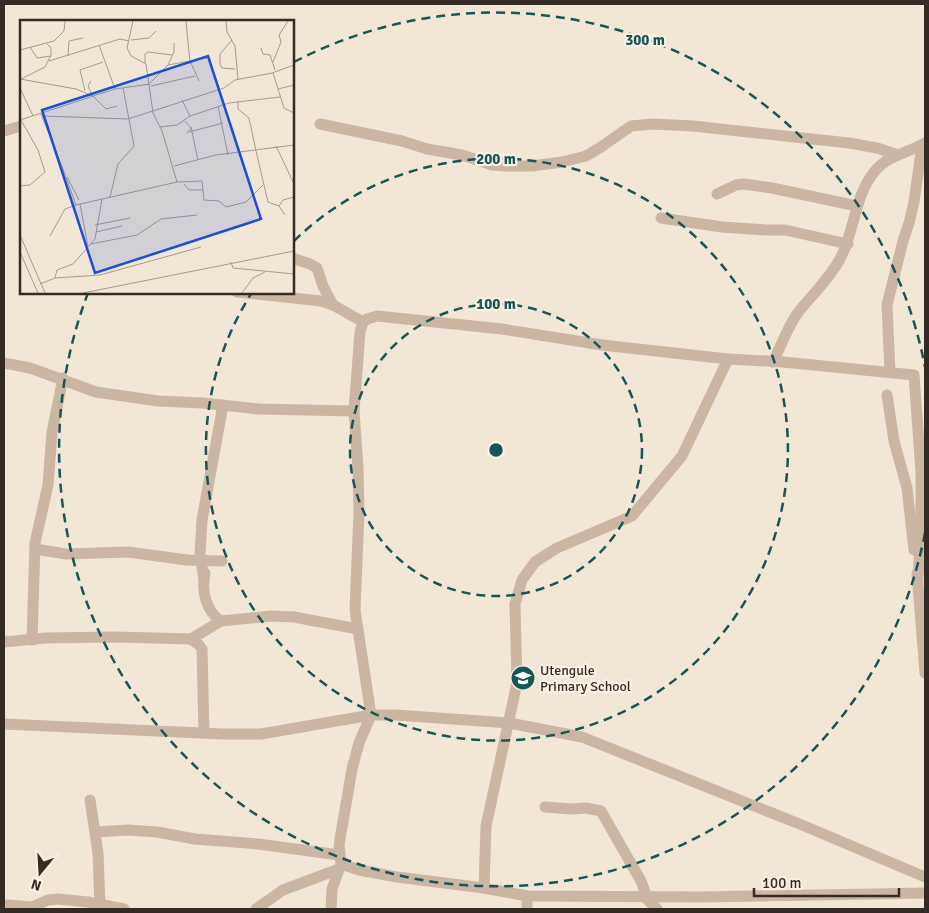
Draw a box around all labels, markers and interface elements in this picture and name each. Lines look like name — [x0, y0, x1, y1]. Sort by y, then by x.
inset map — [20, 20, 294, 294]
text: 300 m — [625, 31, 665, 49]
text: 200 m — [476, 150, 516, 168]
text: 100 m — [476, 295, 516, 313]
centre of rings — [487, 441, 505, 459]
place label: Utengule Primary School — [540, 662, 631, 695]
school or university icon: Utengule Primary School — [510, 665, 536, 691]
north arrow — [15, 848, 65, 898]
scale bar — [754, 866, 899, 898]
text: 100 m — [762, 874, 802, 892]
text: N — [29, 875, 43, 894]

